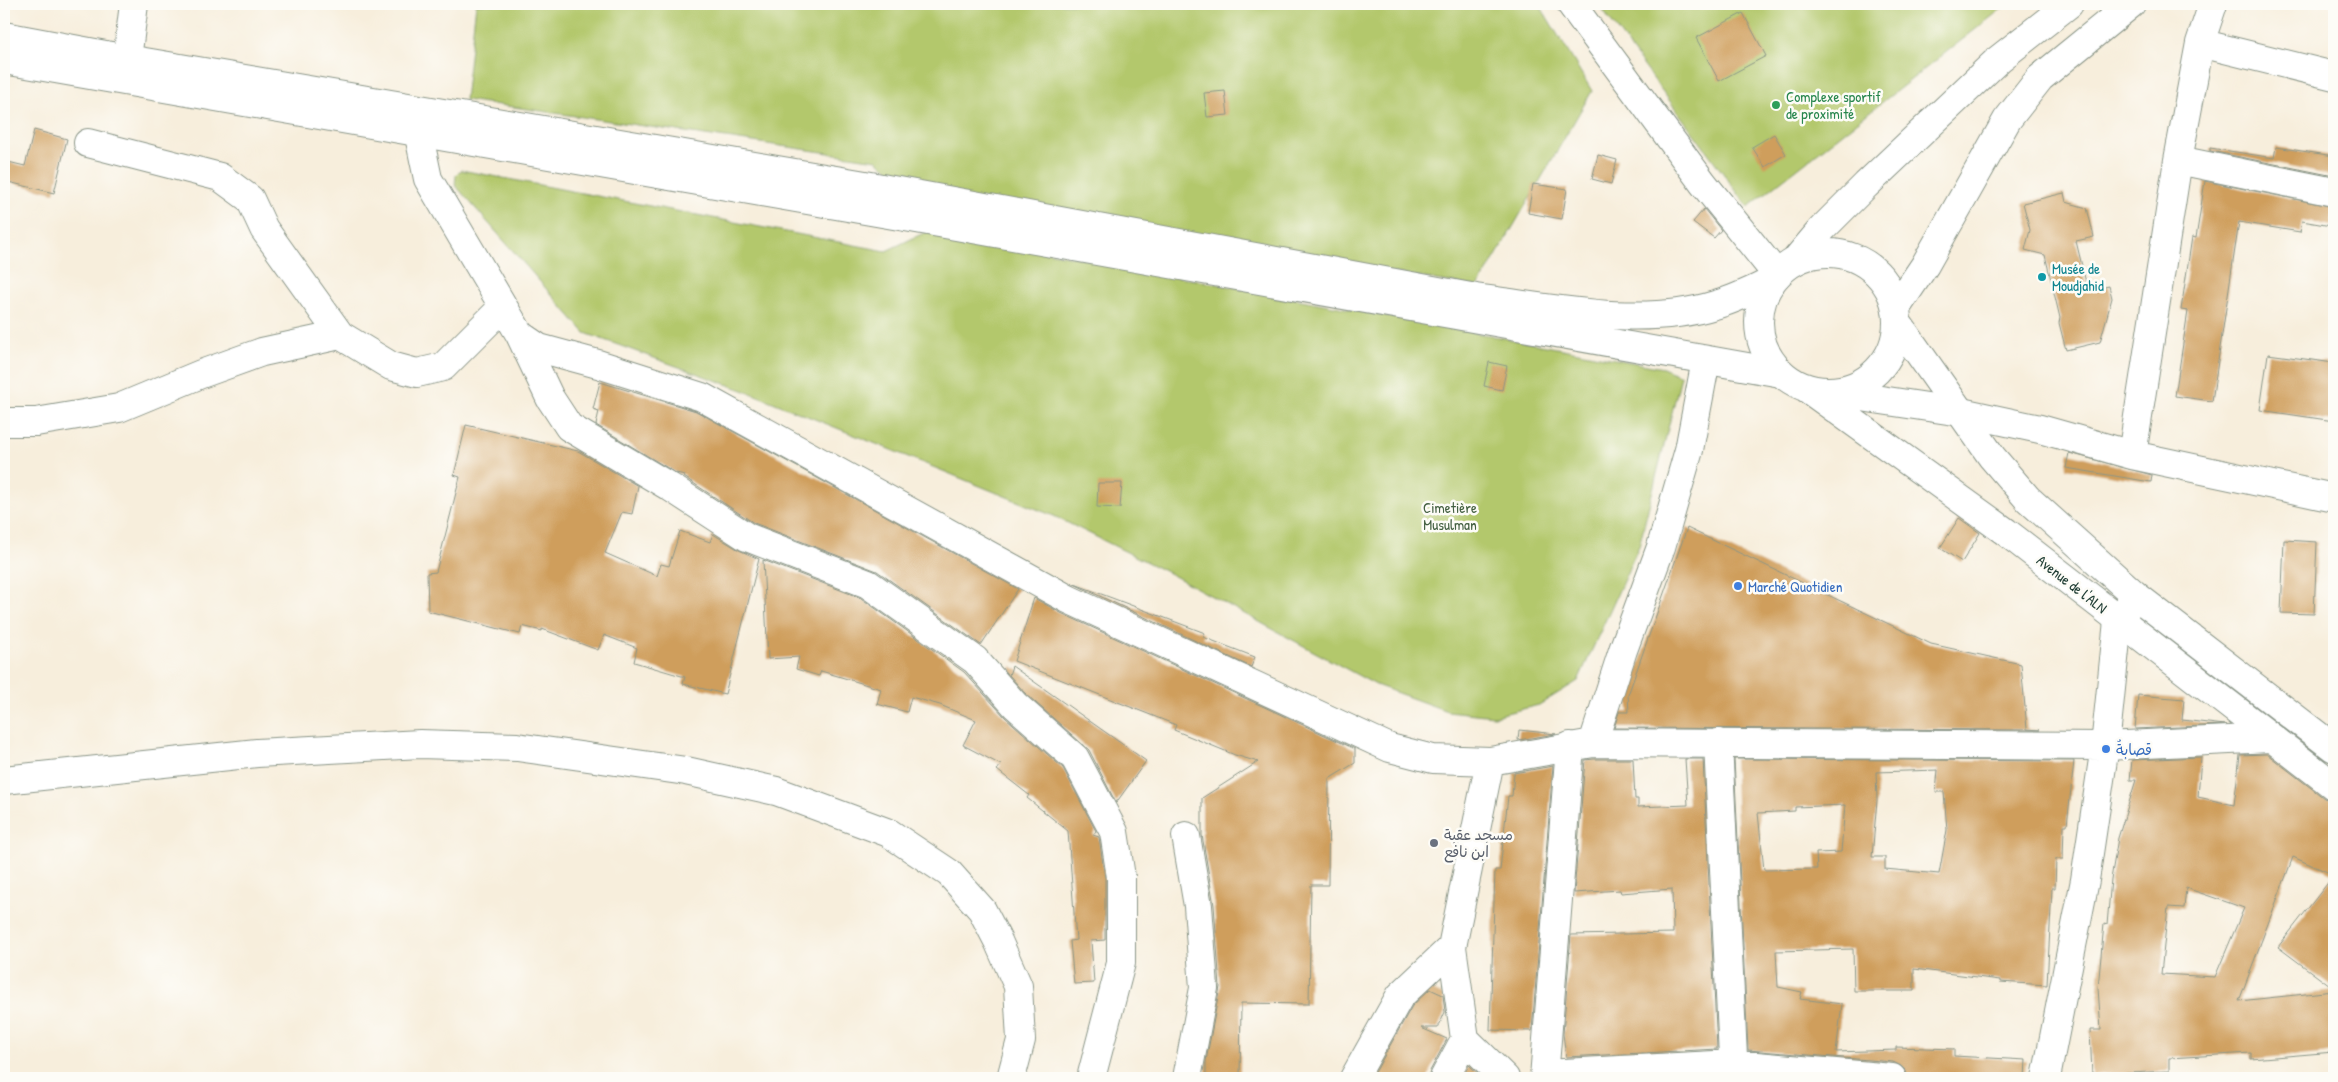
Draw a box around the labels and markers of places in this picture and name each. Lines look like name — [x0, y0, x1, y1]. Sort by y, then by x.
place label: Complexe sportif de proximité — [1786, 86, 1882, 124]
marker: Complexe sportif de proximité — [1770, 99, 1782, 111]
place label: Musée de Moudjahid — [2052, 258, 2104, 296]
marker: Musée de Moudjahid — [2036, 271, 2048, 283]
place label: Marché Quotidien — [1748, 576, 1843, 597]
marker: Marché Quotidien — [1732, 580, 1744, 592]
place label: قصابةُ — [2116, 739, 2152, 760]
marker: قصابةُ — [2100, 743, 2112, 755]
place label: مسجد عقبة ابن نافع — [1444, 824, 1513, 863]
marker: مسجد عقبة ابن نافع — [1428, 837, 1440, 849]

